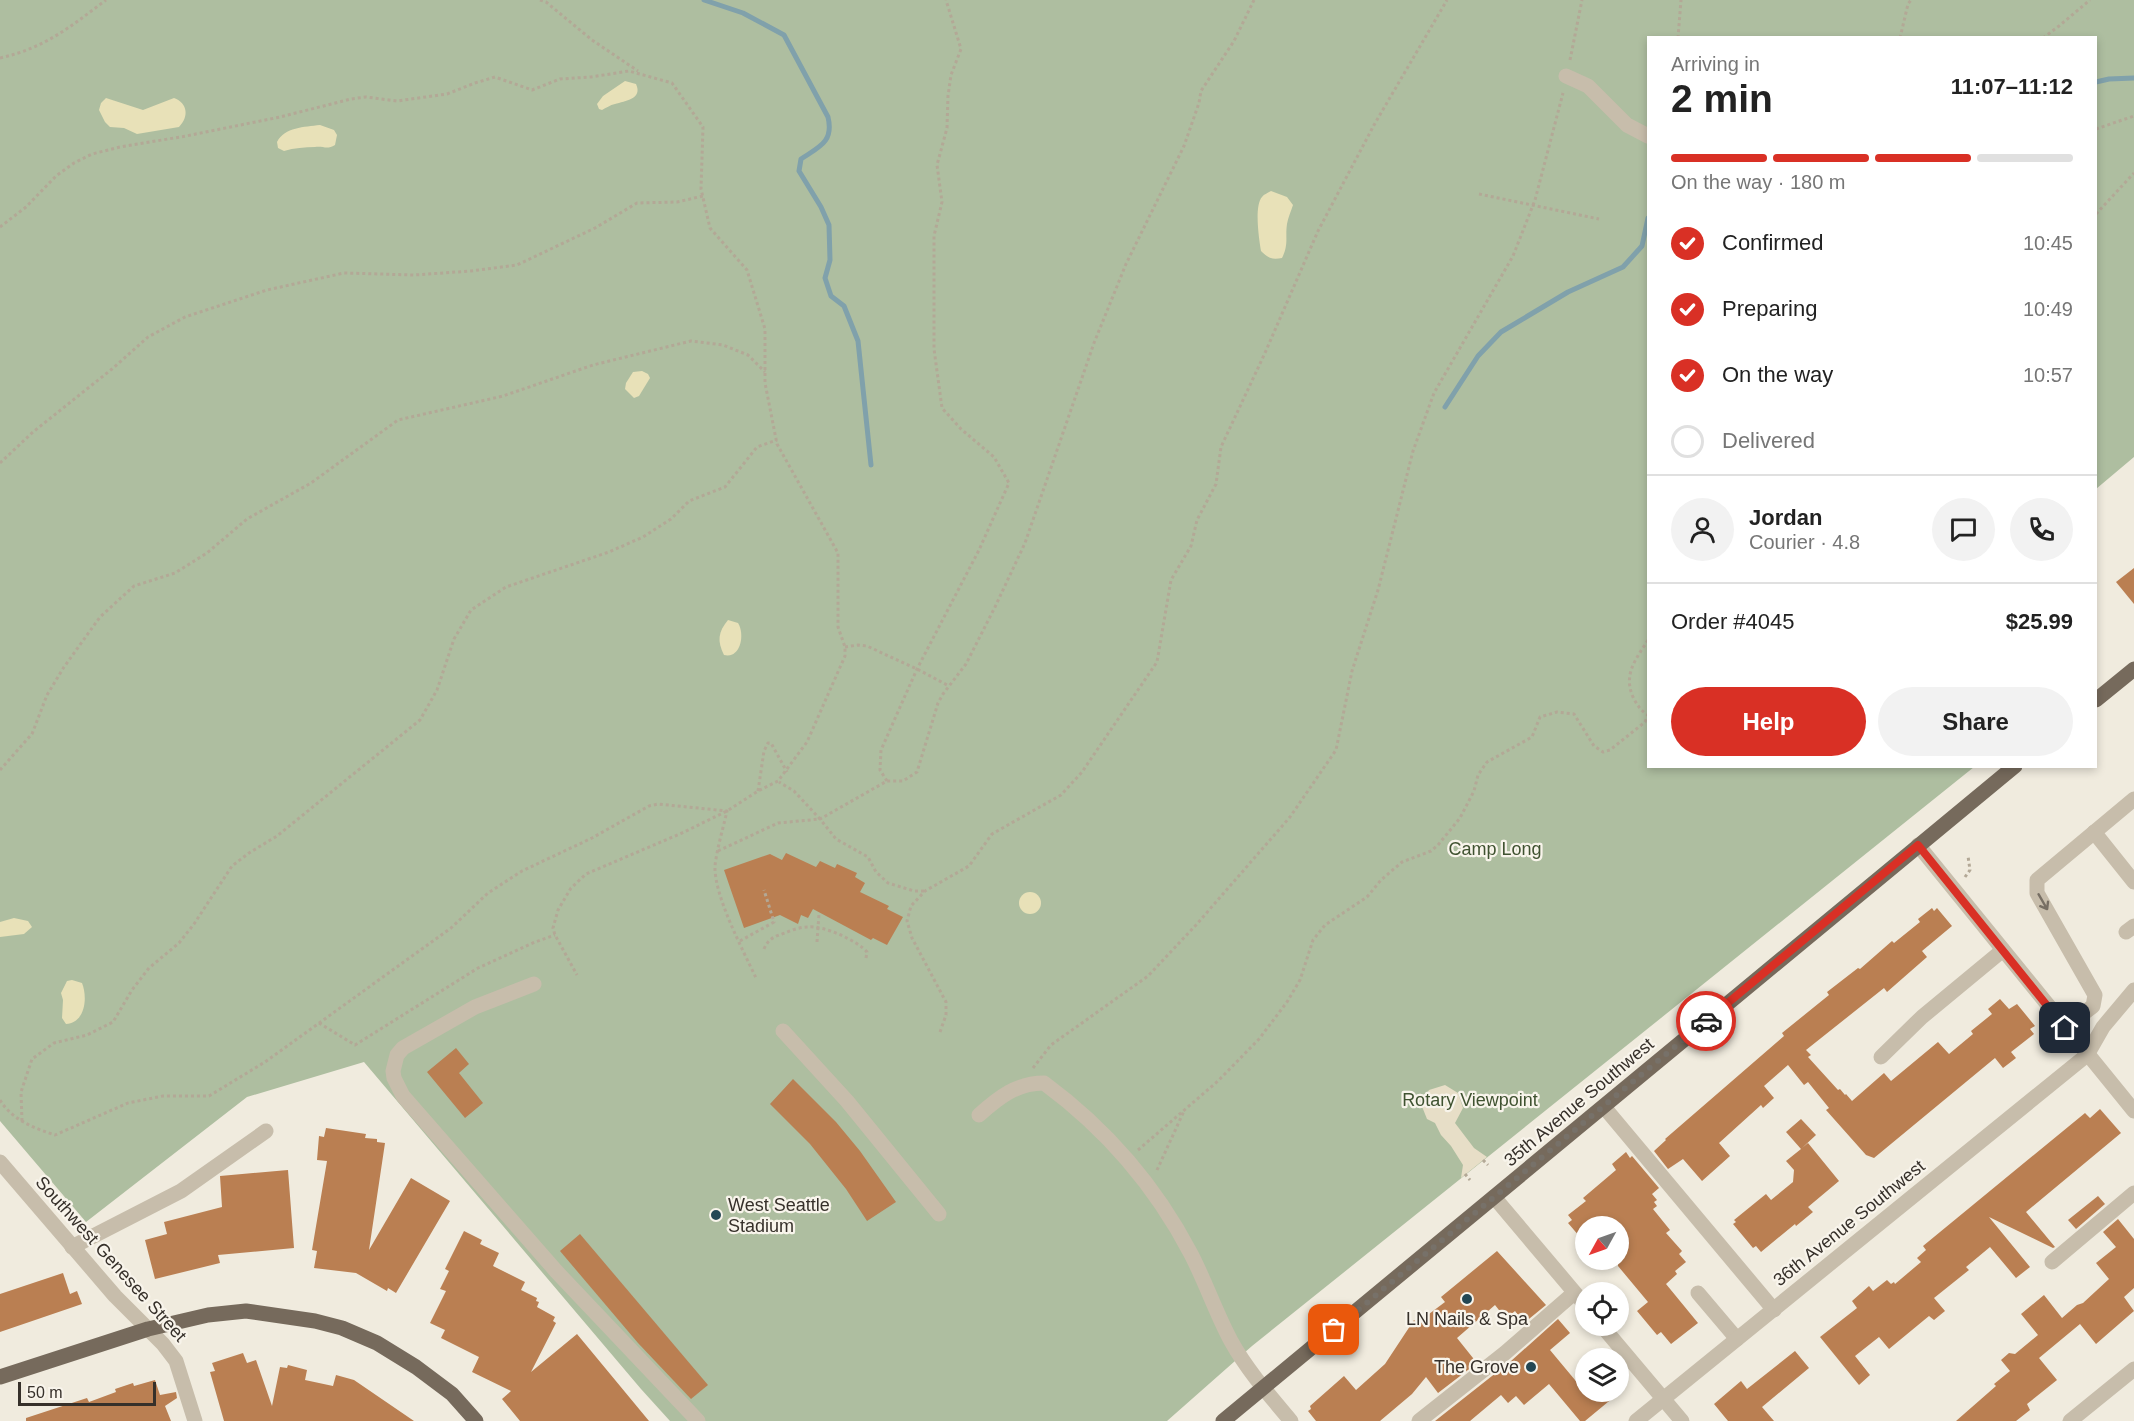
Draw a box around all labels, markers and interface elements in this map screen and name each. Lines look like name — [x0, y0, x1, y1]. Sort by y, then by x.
text: Arriving in — [1671, 53, 1760, 75]
text: 11:07–11:12 — [1951, 74, 2073, 99]
text: 2 min — [1671, 77, 1773, 120]
text: On the way · 180 m — [1671, 171, 1846, 193]
icon: check — [1671, 227, 1704, 260]
text: Confirmed — [1722, 230, 1823, 255]
text: 10:45 — [2023, 232, 2073, 254]
icon: check — [1671, 293, 1704, 326]
text: Preparing — [1722, 296, 1817, 321]
text: 10:49 — [2023, 298, 2073, 320]
icon: check — [1671, 359, 1704, 392]
text: On the way — [1722, 362, 1833, 387]
text: 10:57 — [2023, 364, 2073, 386]
text: Delivered — [1722, 428, 1815, 453]
button: person — [1671, 498, 1734, 561]
button: chat — [1932, 498, 1995, 561]
button: phone — [2010, 498, 2073, 561]
text: Jordan — [1749, 505, 1822, 530]
text: Courier · 4.8 — [1749, 531, 1860, 553]
text: Order #4045 — [1671, 609, 1795, 634]
text: $25.99 — [2006, 609, 2073, 634]
button: Help — [1671, 687, 1866, 756]
button: Share — [1878, 687, 2073, 756]
park label: Camp Long — [1448, 839, 1542, 859]
one-way arrow — [2037, 893, 2049, 910]
courier — [1676, 991, 1736, 1051]
pin — [2039, 1002, 2090, 1053]
icon: car — [1690, 1005, 1723, 1038]
icon: home — [2048, 1011, 2081, 1044]
street label: 35th Avenue Southwest — [1500, 1034, 1658, 1170]
park label: Rotary Viewpoint — [1402, 1090, 1538, 1110]
street label: 36th Avenue Southwest — [1769, 1156, 1929, 1290]
street label: Southwest Genesee Street — [32, 1172, 190, 1346]
place label: West Seattle Stadium — [728, 1195, 830, 1236]
marker: West Seattle Stadium — [709, 1208, 723, 1222]
north arrow — [1575, 1216, 1629, 1270]
map controls — [1575, 1216, 1629, 1402]
button: locate — [1575, 1282, 1629, 1336]
marker: LN Nails & Spa — [1460, 1292, 1474, 1306]
pin — [1308, 1304, 1359, 1355]
place label: LN Nails & Spa — [1406, 1309, 1529, 1329]
icon: bag — [1317, 1313, 1350, 1346]
button: layers — [1575, 1348, 1629, 1402]
place label: The Grove — [1434, 1357, 1519, 1377]
marker: The Grove — [1524, 1360, 1538, 1374]
scale bar — [18, 1379, 156, 1406]
text: 50 m — [27, 1384, 63, 1401]

